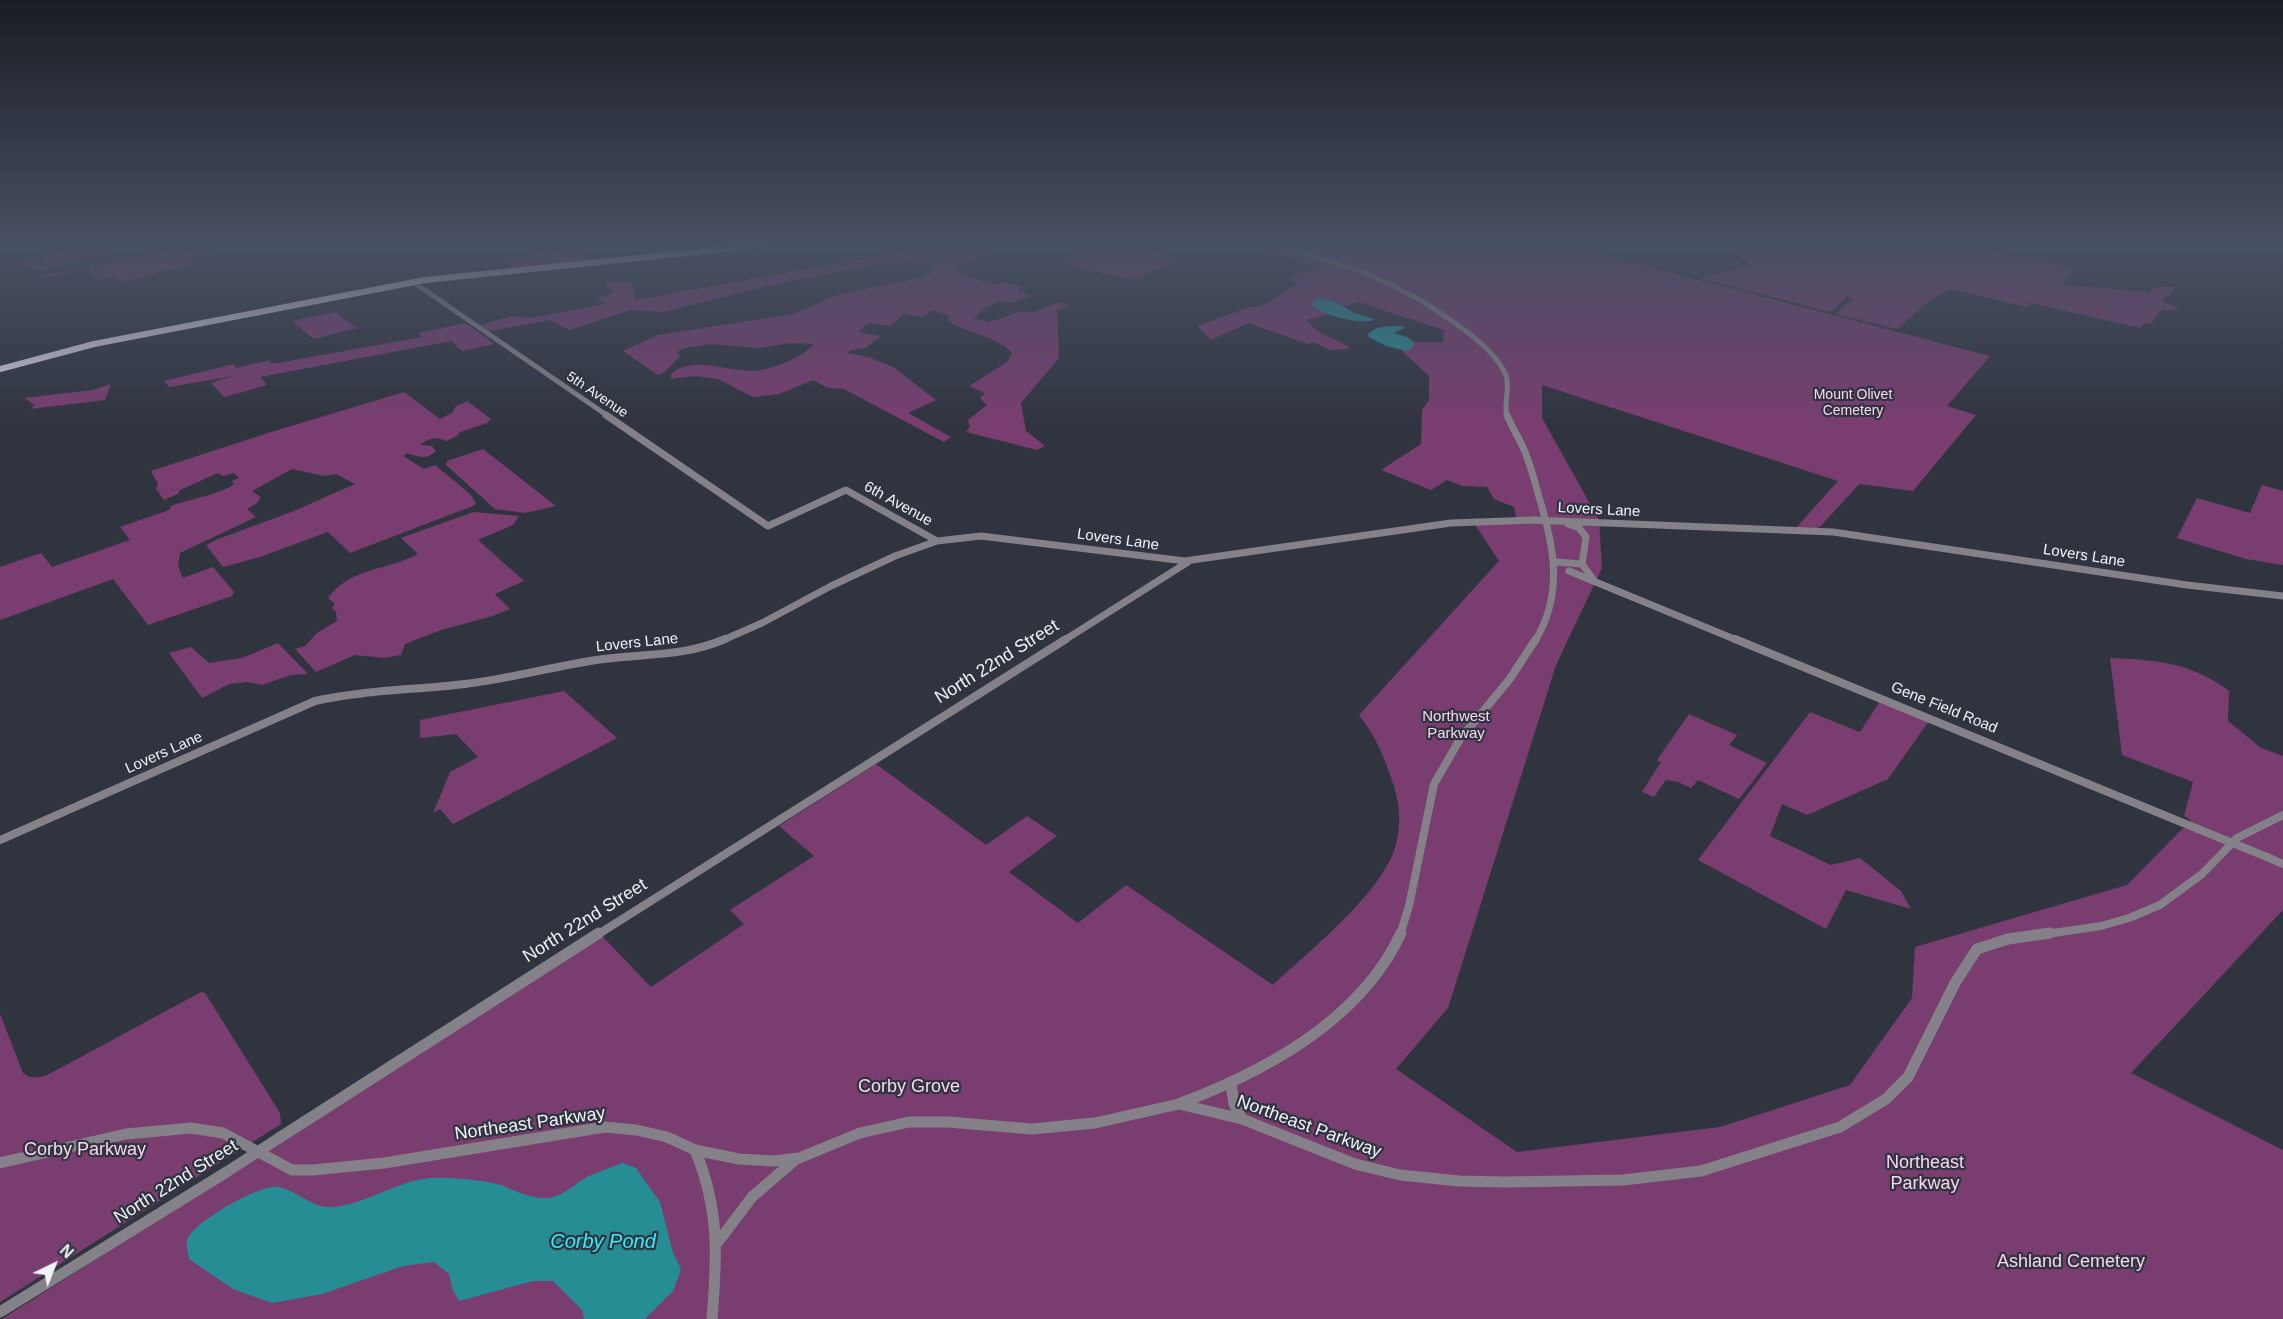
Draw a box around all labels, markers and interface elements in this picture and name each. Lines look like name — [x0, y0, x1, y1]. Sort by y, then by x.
street label: 5th Avenue — [563, 368, 631, 422]
park label: Mount Olivet Cemetery — [1814, 387, 1892, 419]
street label: 6th Avenue — [861, 478, 935, 530]
street label: Lovers Lane — [1557, 499, 1641, 521]
street label: Lovers Lane — [1076, 525, 1160, 555]
street label: Lovers Lane — [2042, 541, 2126, 571]
street label: North 22nd Street — [931, 615, 1063, 709]
street label: Lovers Lane — [595, 630, 679, 656]
street label: Gene Field Road — [1888, 678, 2000, 738]
park label: Northwest Parkway — [1422, 708, 1490, 743]
street label: Lovers Lane — [123, 728, 205, 778]
street label: North 22nd Street — [519, 874, 651, 968]
park label: Corby Grove — [858, 1076, 960, 1098]
street label: Northeast Parkway — [1234, 1091, 1384, 1163]
street label: Northeast Parkway — [453, 1103, 607, 1145]
street label: North 22nd Street — [110, 1135, 242, 1229]
park label: Corby Parkway — [24, 1139, 146, 1161]
park label: Northeast Parkway — [1886, 1152, 1964, 1194]
water label: Corby Pond — [550, 1230, 656, 1254]
north arrow — [24, 1235, 84, 1295]
text: N — [57, 1241, 77, 1262]
park label: Ashland Cemetery — [1997, 1251, 2145, 1273]

